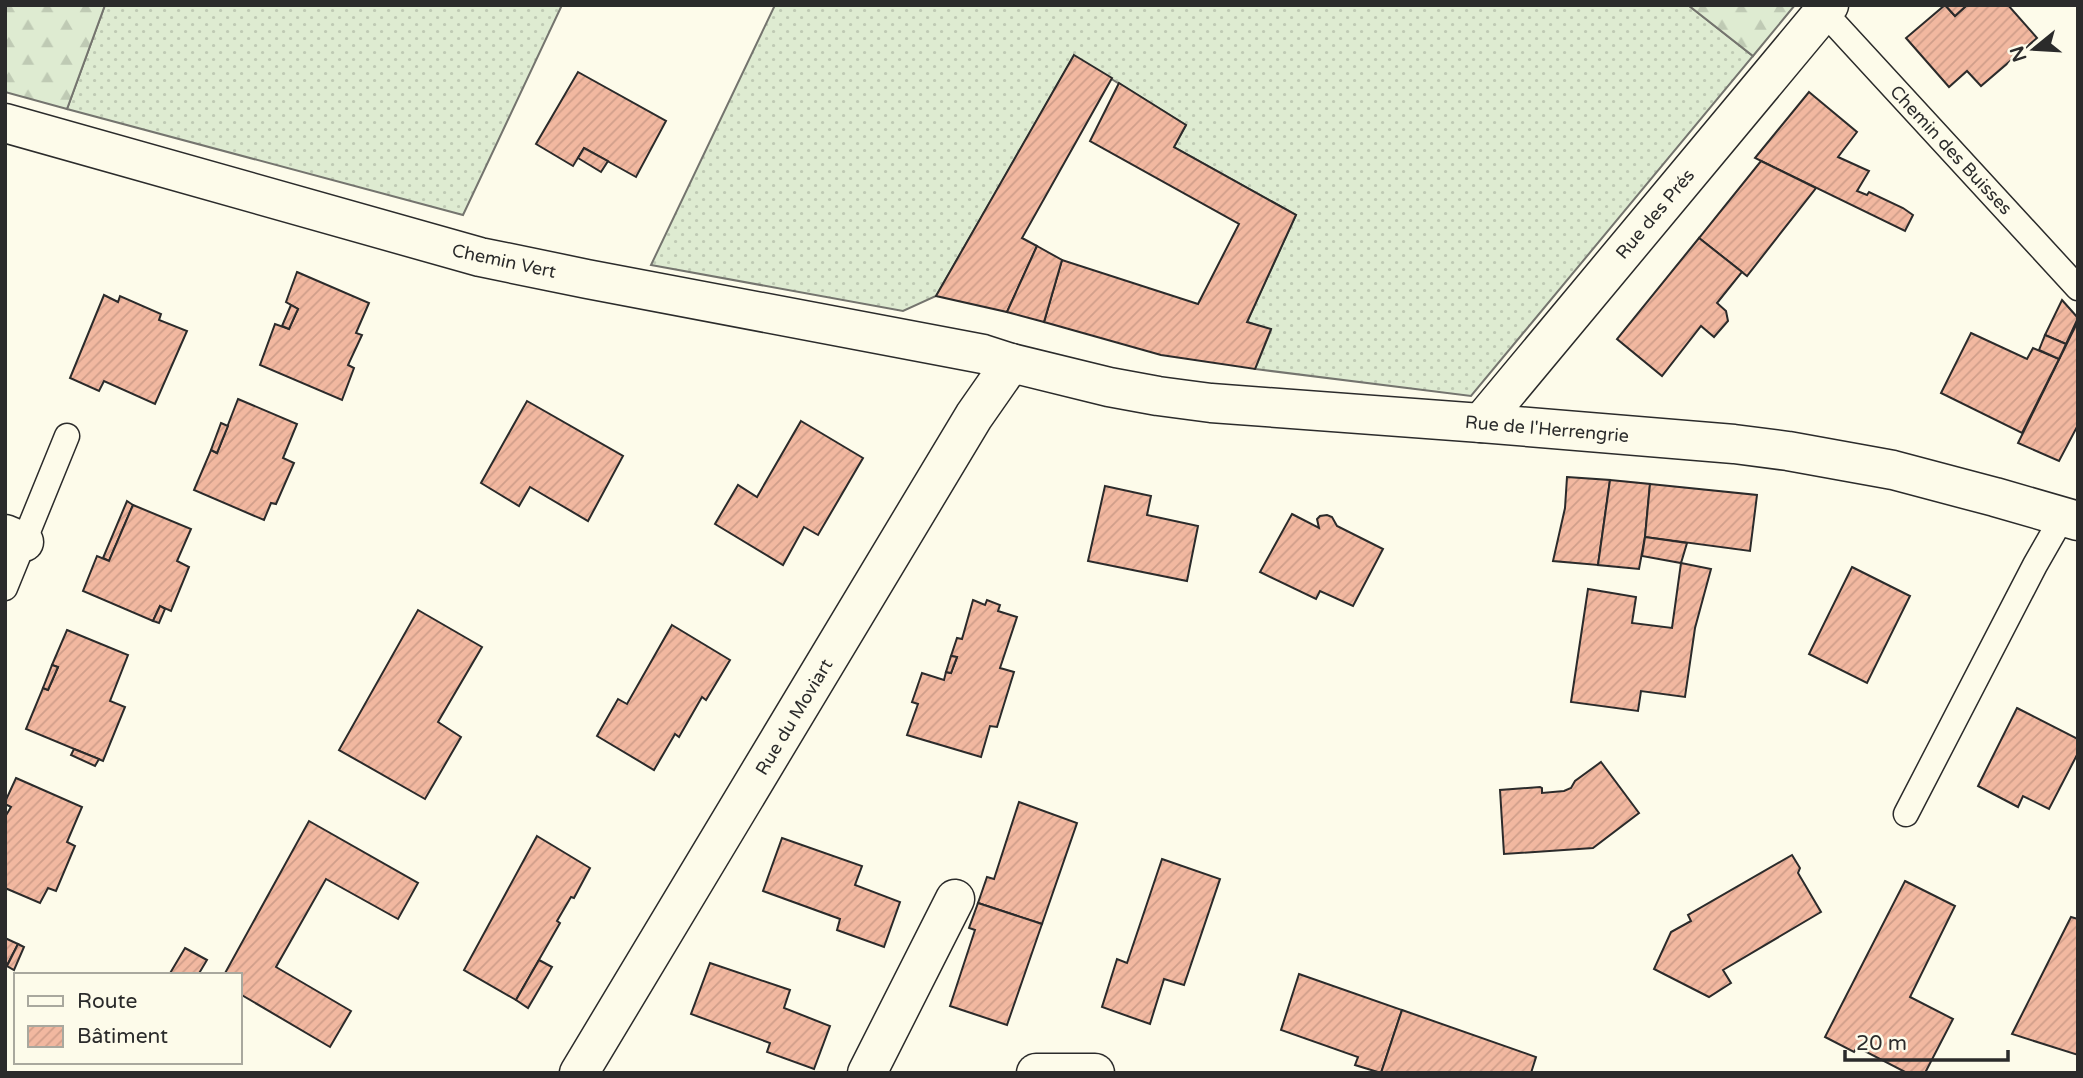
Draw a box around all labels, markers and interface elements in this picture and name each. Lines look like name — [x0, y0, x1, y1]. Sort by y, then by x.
north arrow — [1999, 14, 2069, 84]
text: N — [2006, 43, 2032, 65]
street label: Chemin des Buisses — [1885, 81, 2017, 219]
street label: Rue des Prés — [1611, 164, 1699, 264]
street label: Chemin Vert — [450, 239, 558, 283]
street label: Rue de l'Herrengrie — [1464, 411, 1630, 447]
street label: Rue du Moviart — [751, 655, 837, 779]
legend — [14, 973, 242, 1064]
text: Route — [77, 989, 137, 1014]
scale bar — [1845, 1018, 2008, 1062]
text: Bâtiment — [77, 1024, 168, 1049]
text: 20 m — [1856, 1031, 1907, 1056]

